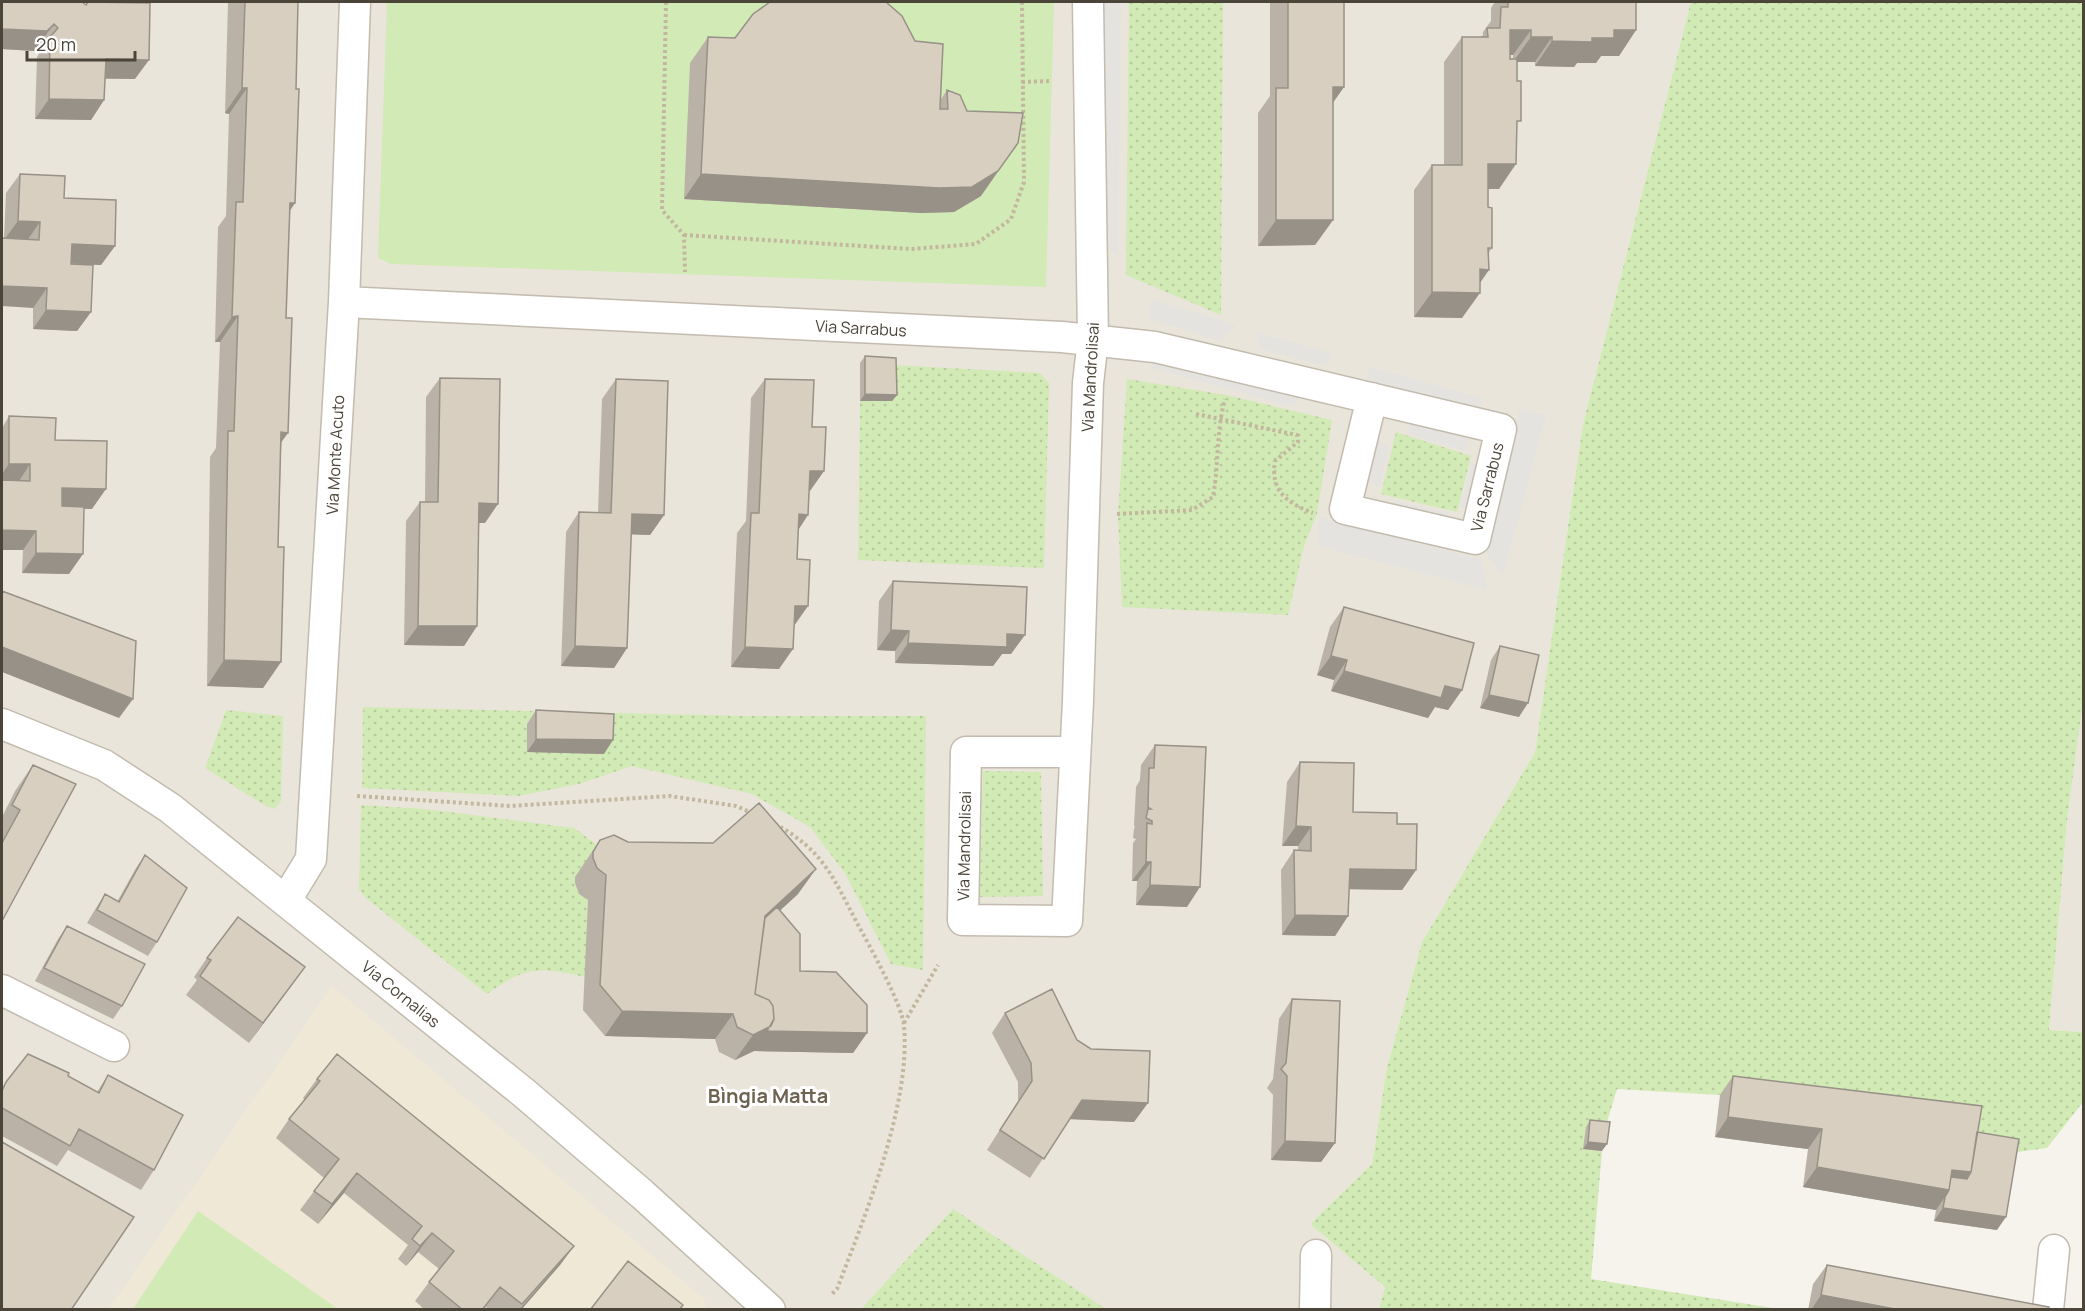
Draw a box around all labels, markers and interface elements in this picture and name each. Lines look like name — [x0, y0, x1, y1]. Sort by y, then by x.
scale bar — [27, 24, 135, 62]
text: 20 m — [36, 32, 76, 56]
street label: Via Sarrabus — [815, 315, 907, 341]
street label: Via Mandrolisai — [1076, 321, 1104, 433]
street label: Via Monte Acuto — [321, 394, 349, 516]
street label: Via Sarrabus — [1465, 440, 1509, 534]
street label: Via Mandrolisai — [952, 791, 976, 901]
street label: Via Cornalias — [357, 956, 445, 1032]
district label: Bìngia Matta — [708, 1082, 828, 1109]

